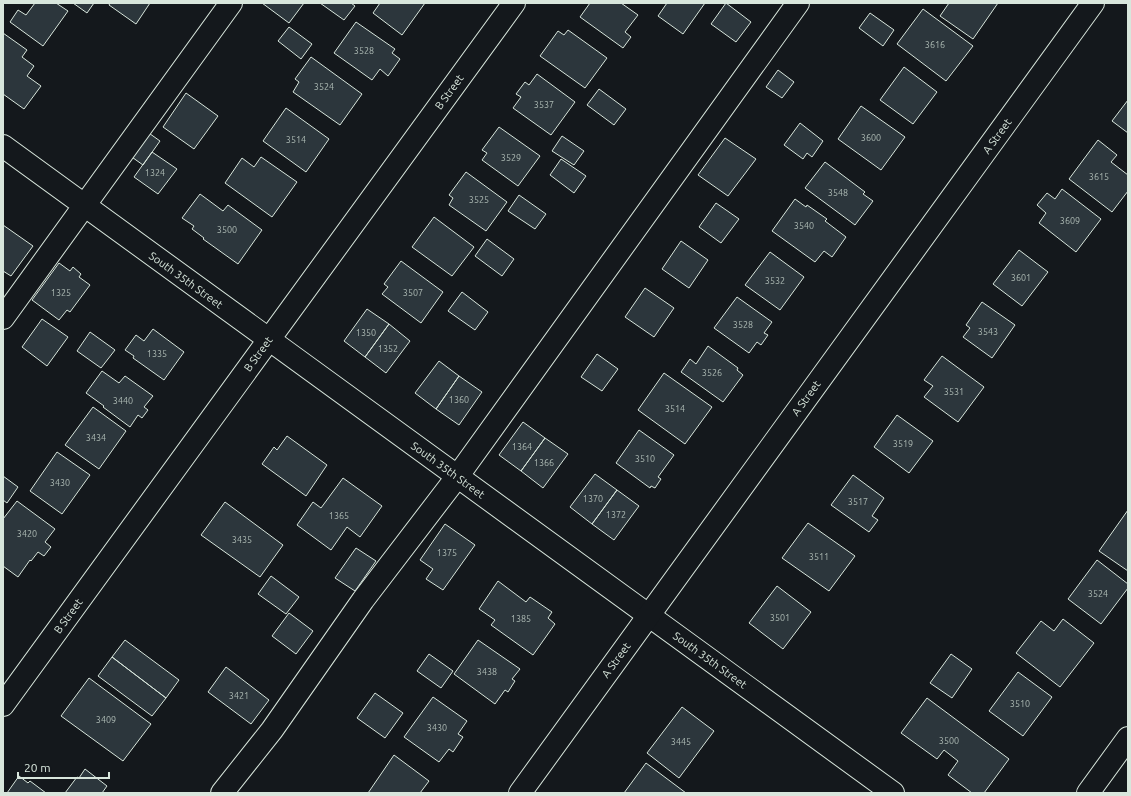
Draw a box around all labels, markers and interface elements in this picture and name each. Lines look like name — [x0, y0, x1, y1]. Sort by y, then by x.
house number: 3616 — [925, 40, 945, 50]
house number: 3528 — [354, 46, 374, 56]
street label: B Street — [432, 72, 466, 112]
house number: 3524 — [314, 82, 334, 92]
house number: 3537 — [534, 100, 554, 110]
street label: A Street — [980, 116, 1014, 156]
house number: 3600 — [861, 133, 881, 143]
house number: 3514 — [286, 135, 306, 145]
house number: 3529 — [501, 153, 521, 163]
house number: 1324 — [145, 168, 165, 178]
house number: 3615 — [1089, 172, 1109, 182]
house number: 3548 — [828, 188, 848, 198]
house number: 3525 — [469, 195, 489, 205]
house number: 3609 — [1060, 216, 1080, 226]
house number: 3540 — [794, 221, 814, 231]
house number: 3500 — [217, 225, 237, 235]
street label: South 35th Street — [147, 249, 226, 311]
house number: 3601 — [1011, 273, 1031, 283]
house number: 3532 — [765, 276, 785, 286]
house number: 1325 — [51, 288, 71, 298]
house number: 3507 — [403, 288, 423, 298]
house number: 3528 — [733, 320, 753, 330]
house number: 3543 — [978, 327, 998, 337]
house number: 1350 — [356, 328, 376, 338]
street label: B Street — [241, 334, 275, 374]
house number: 1352 — [378, 344, 398, 354]
house number: 1335 — [147, 349, 167, 359]
house number: 3526 — [702, 368, 722, 378]
street label: A Street — [789, 378, 823, 418]
house number: 3531 — [944, 387, 964, 397]
house number: 1360 — [449, 395, 469, 405]
house number: 3440 — [113, 396, 133, 406]
house number: 3514 — [665, 404, 685, 414]
house number: 3434 — [86, 433, 106, 443]
street label: South 35th Street — [409, 439, 488, 501]
house number: 3519 — [893, 439, 913, 449]
house number: 1364 — [512, 442, 532, 452]
house number: 3510 — [635, 454, 655, 464]
house number: 1366 — [534, 458, 554, 468]
house number: 3430 — [50, 478, 70, 488]
house number: 1370 — [583, 494, 603, 504]
house number: 3517 — [848, 497, 868, 507]
house number: 1372 — [606, 510, 626, 520]
house number: 1365 — [329, 511, 349, 521]
house number: 3420 — [17, 529, 37, 539]
house number: 3435 — [232, 535, 252, 545]
house number: 1375 — [437, 548, 457, 558]
house number: 3511 — [809, 552, 829, 562]
house number: 3524 — [1088, 589, 1108, 599]
street label: B Street — [51, 596, 85, 636]
house number: 3501 — [770, 613, 790, 623]
house number: 1385 — [511, 614, 531, 624]
street label: South 35th Street — [671, 629, 750, 691]
street label: A Street — [599, 640, 633, 680]
house number: 3438 — [477, 667, 497, 677]
house number: 3421 — [229, 691, 249, 701]
house number: 3510 — [1010, 699, 1030, 709]
house number: 3409 — [96, 715, 116, 725]
house number: 3430 — [427, 723, 447, 733]
house number: 3500 — [939, 736, 959, 746]
house number: 3445 — [671, 737, 691, 747]
scale bar — [18, 754, 109, 780]
text: 20 m — [24, 761, 51, 774]

